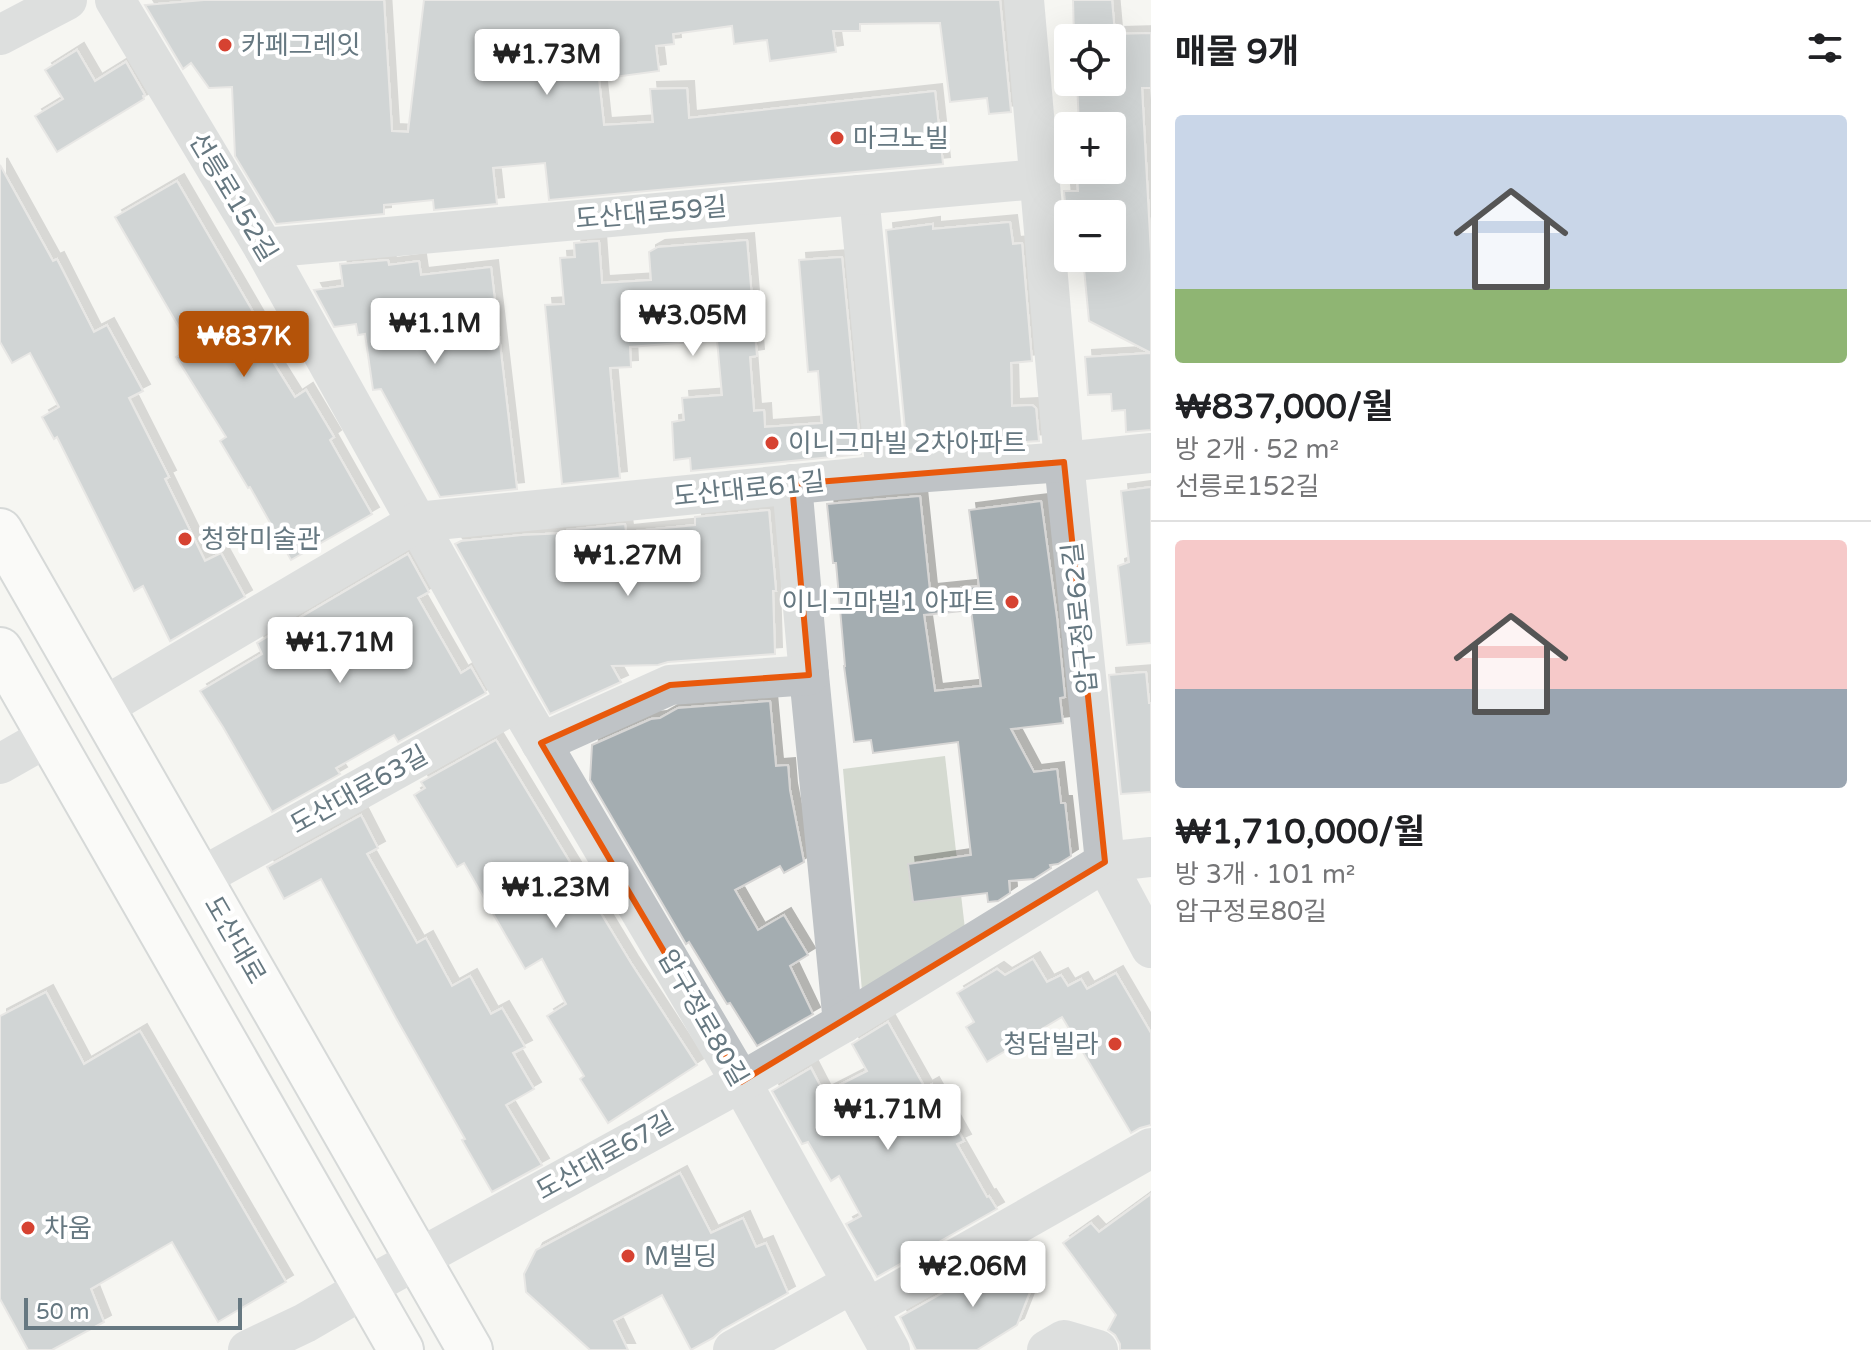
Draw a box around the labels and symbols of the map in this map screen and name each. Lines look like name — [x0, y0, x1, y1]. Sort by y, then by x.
pin: ₩1.73M — [482, 29, 612, 97]
place label: 카페그레잇 — [241, 30, 361, 61]
marker: 카페그레잇 — [216, 36, 234, 54]
place label: 마크노빌 — [853, 123, 949, 154]
street label: 선릉로152길 — [182, 127, 284, 267]
marker: 마크노빌 — [828, 129, 846, 147]
street label: 도산대로59길 — [574, 191, 728, 235]
pin: ₩3.05M — [628, 290, 758, 358]
pin: ₩1.1M — [379, 298, 491, 366]
pin: ₩837K — [188, 311, 300, 379]
place label: 이니그마빌 2차아파트 — [788, 428, 1026, 459]
marker: 이니그마빌 2차아파트 — [763, 434, 781, 452]
street label: 도산대로61길 — [672, 466, 826, 512]
place label: 청학미술관 — [201, 524, 321, 555]
marker: 청학미술관 — [176, 530, 194, 548]
pin: ₩1.27M — [563, 530, 693, 598]
street label: 압구정로62길 — [1057, 541, 1103, 695]
place label: 이니그마빌1 아파트 — [782, 587, 996, 618]
marker: 이니그마빌1 아파트 — [1003, 593, 1021, 611]
pin: ₩1.71M — [275, 617, 405, 685]
street label: 도산대로63길 — [285, 740, 433, 840]
pin: ₩1.23M — [491, 862, 621, 930]
street label: 도산대로 — [198, 891, 272, 989]
street label: 압구정로80길 — [652, 944, 754, 1092]
place label: 청담빌라 — [1003, 1029, 1099, 1060]
marker: 청담빌라 — [1106, 1035, 1124, 1053]
pin: ₩1.71M — [823, 1084, 953, 1152]
street label: 도산대로67길 — [531, 1106, 679, 1206]
place label: 차움 — [44, 1213, 92, 1244]
marker: 차움 — [19, 1219, 37, 1237]
place label: M빌딩 — [644, 1241, 717, 1272]
pin: ₩2.06M — [908, 1241, 1038, 1309]
marker: M빌딩 — [619, 1247, 637, 1265]
scale bar — [24, 1294, 242, 1330]

